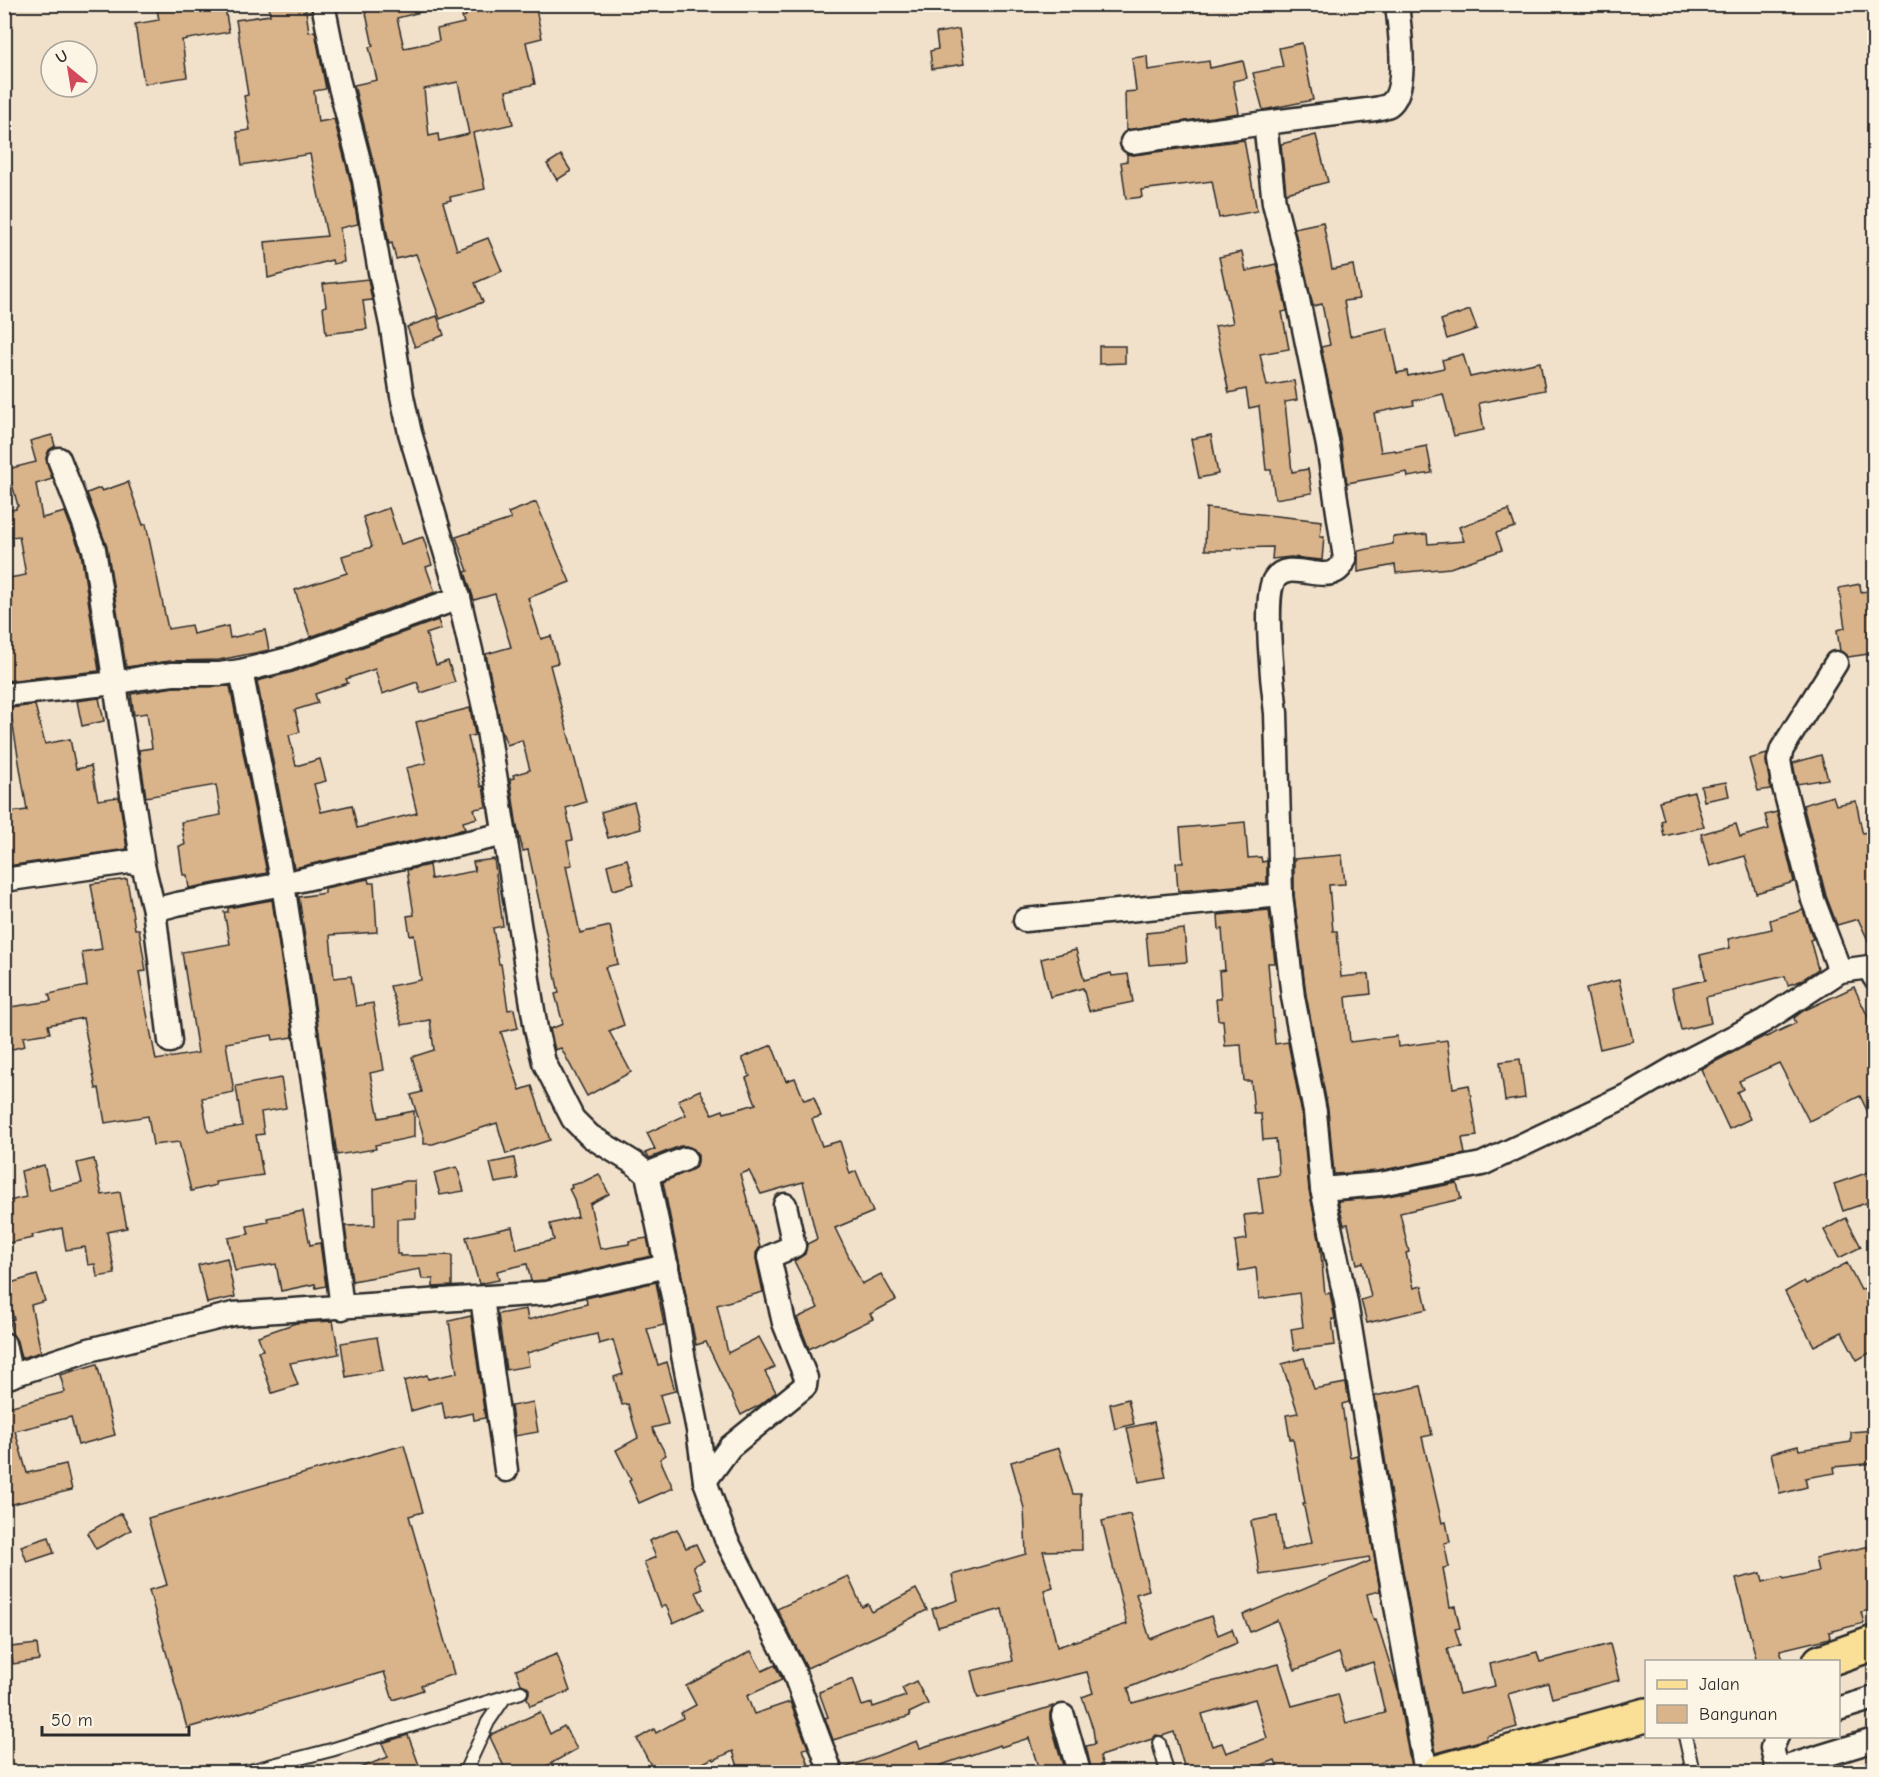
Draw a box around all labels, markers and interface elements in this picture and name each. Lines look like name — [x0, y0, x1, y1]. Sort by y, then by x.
north arrow — [39, 39, 99, 99]
text: U — [53, 46, 71, 67]
legend — [1645, 1660, 1840, 1738]
text: Jalan — [1699, 1674, 1740, 1695]
scale bar — [42, 1699, 189, 1737]
text: Bangunan — [1699, 1704, 1777, 1725]
text: 50 m — [51, 1710, 93, 1731]

